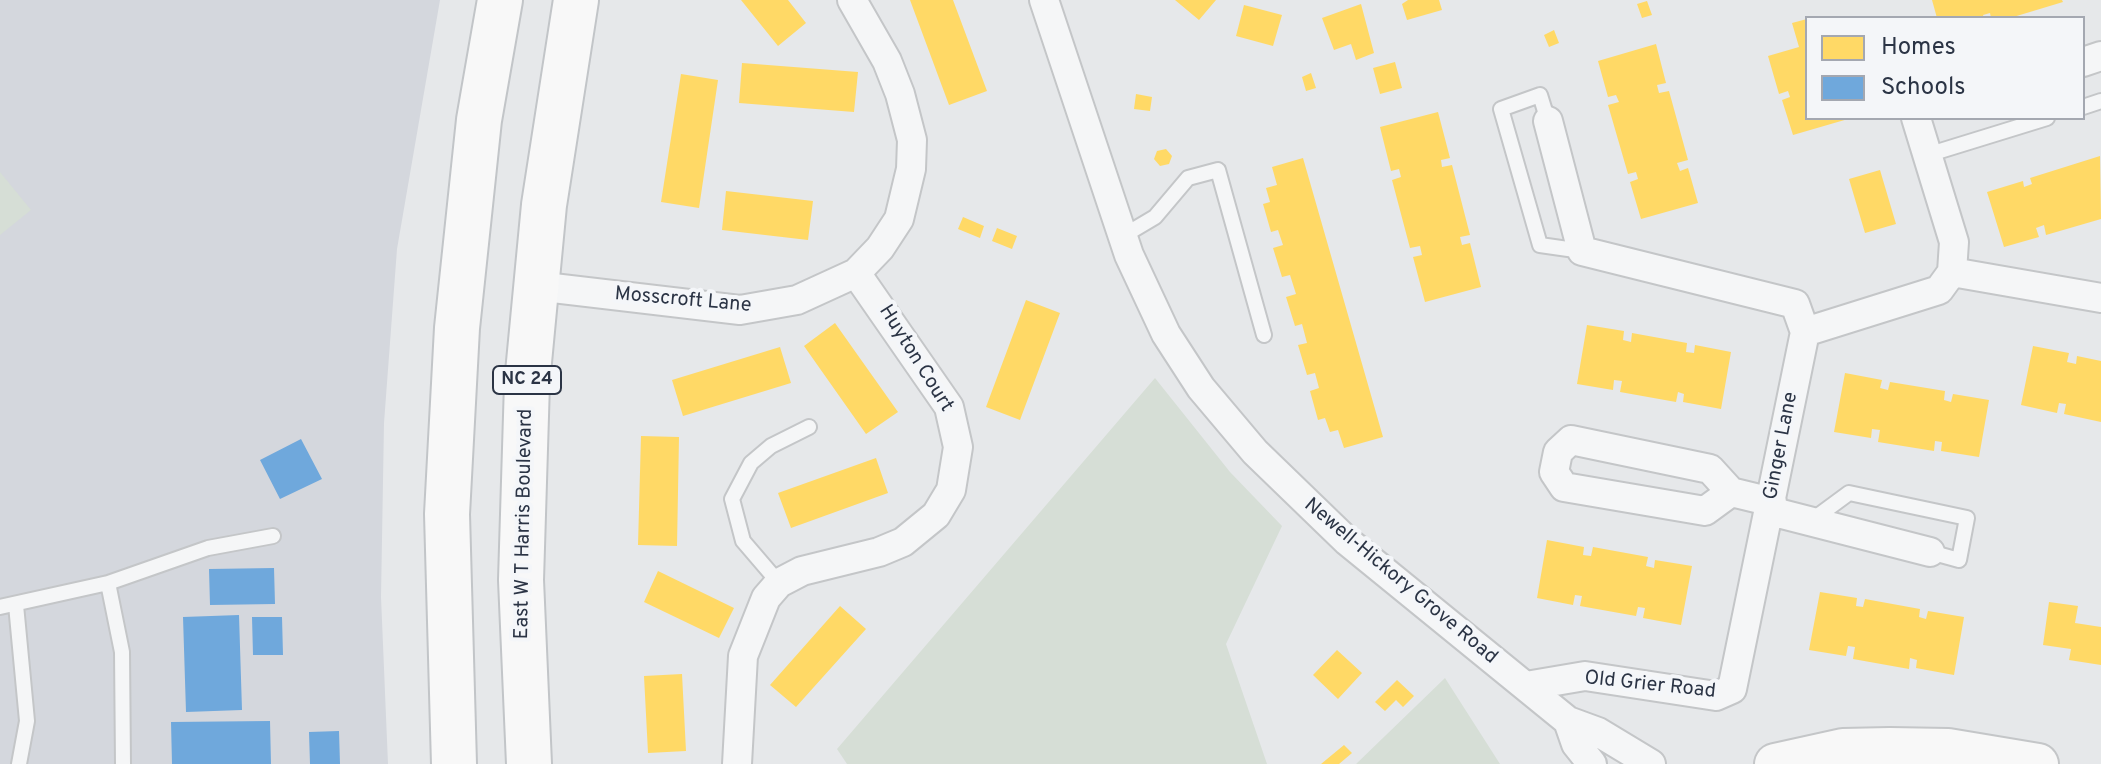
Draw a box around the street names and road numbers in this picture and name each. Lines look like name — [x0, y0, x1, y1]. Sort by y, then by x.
street label: Mosscroft Lane — [614, 283, 752, 319]
street label: Huyton Court — [873, 301, 957, 417]
road number: NC 24 — [493, 366, 561, 394]
street label: Ginger Lane — [1760, 390, 1804, 502]
street label: East W T Harris Boulevard — [511, 408, 539, 640]
street label: Newell-Hickory Grove Road — [1298, 494, 1502, 670]
street label: Old Grier Road — [1583, 667, 1717, 705]

